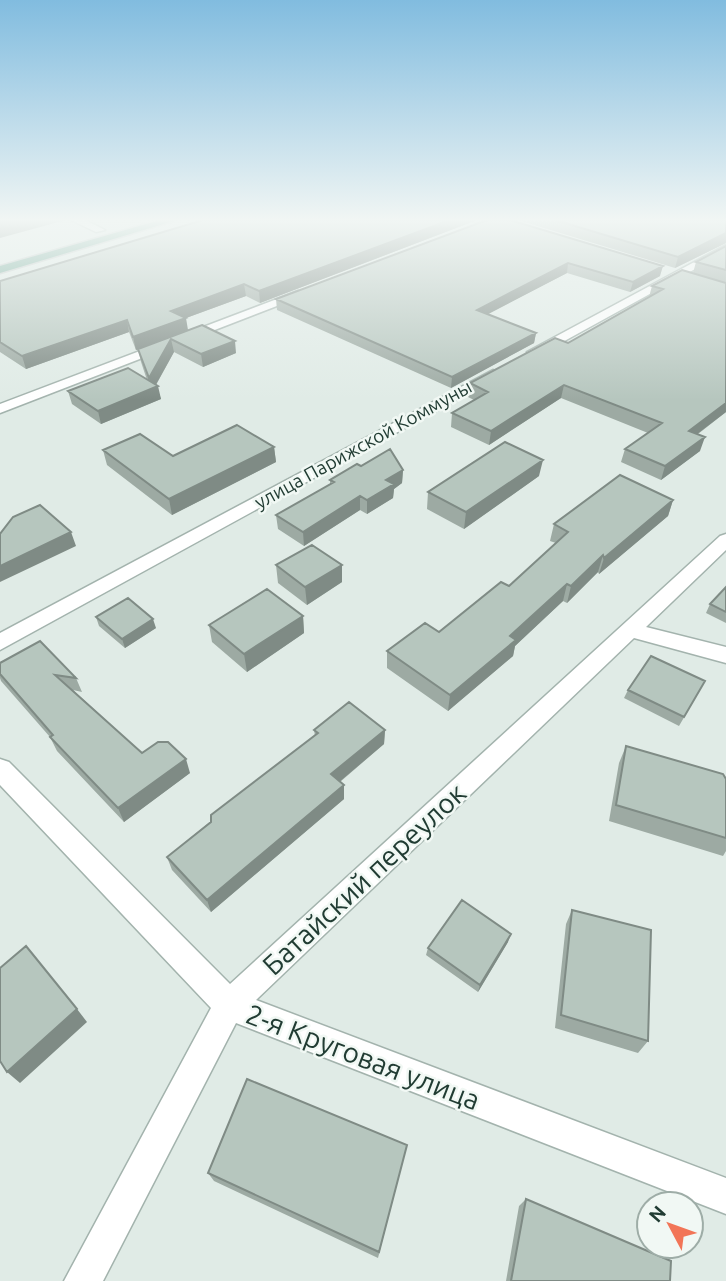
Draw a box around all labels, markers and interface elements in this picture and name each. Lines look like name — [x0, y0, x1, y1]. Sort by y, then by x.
street label: улица Парижской Коммуны — [251, 375, 475, 513]
street label: Батайский переулок — [256, 777, 471, 981]
street label: 2-я Круговая улица — [242, 998, 484, 1115]
north arrow — [635, 1190, 705, 1260]
text: N — [644, 1201, 670, 1226]

